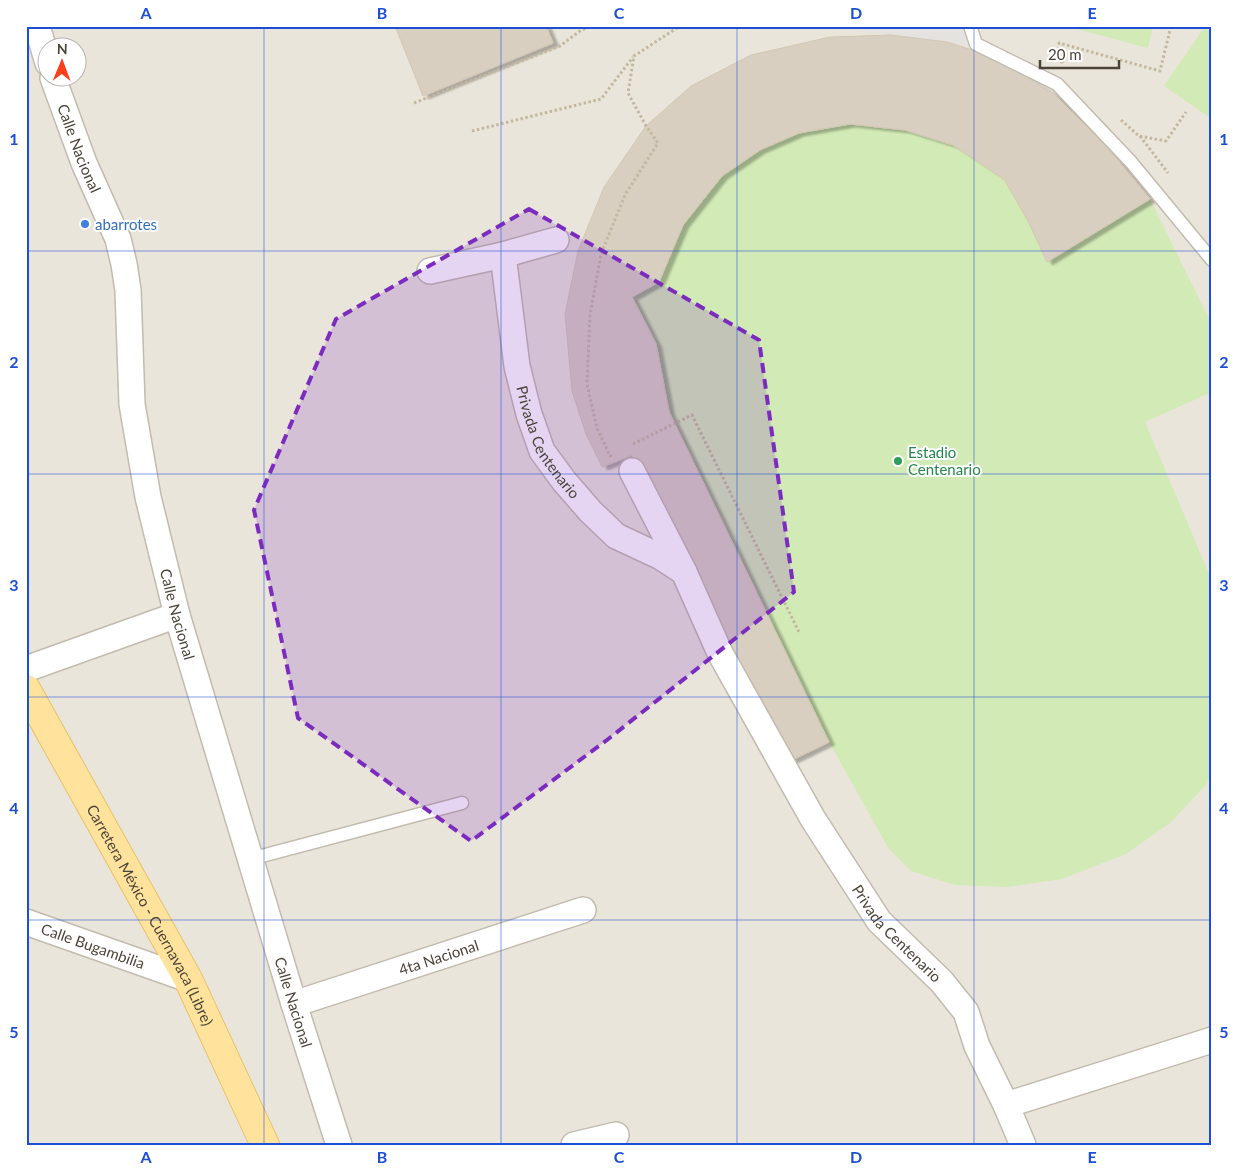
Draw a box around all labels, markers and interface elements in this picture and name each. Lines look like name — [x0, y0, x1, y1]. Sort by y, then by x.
text: A — [139, 3, 152, 22]
text: B — [377, 3, 387, 22]
text: C — [614, 3, 625, 22]
text: D — [850, 3, 862, 22]
text: E — [1087, 3, 1097, 22]
north arrow — [38, 38, 88, 88]
scale bar — [1040, 38, 1119, 70]
text: N — [57, 40, 68, 57]
text: 20 m — [1048, 45, 1082, 63]
street label: Calle Nacional — [54, 101, 105, 195]
text: 1 — [9, 129, 19, 148]
text: 1 — [1219, 129, 1229, 148]
place label: abarrotes — [95, 215, 157, 233]
marker: abarrotes — [79, 218, 91, 230]
text: 2 — [9, 352, 19, 371]
text: 2 — [1219, 352, 1229, 371]
street label: Privada Centenario — [513, 384, 584, 502]
place label: Estadio Centenario — [908, 443, 981, 478]
marker: Estadio Centenario — [892, 455, 904, 467]
street label: Calle Nacional — [157, 567, 199, 662]
text: 3 — [9, 575, 19, 594]
text: 3 — [1219, 575, 1229, 594]
text: 4 — [9, 798, 19, 817]
text: 4 — [1219, 798, 1229, 817]
street label: Carretera México - Cuernavaca (Libre) — [83, 801, 217, 1028]
street label: Privada Centenario — [849, 881, 945, 986]
street label: Calle Bugambilia — [39, 919, 147, 972]
street label: 4ta Nacional — [396, 936, 481, 978]
street label: Calle Nacional — [271, 955, 316, 1050]
text: 5 — [9, 1022, 19, 1041]
text: 5 — [1219, 1022, 1229, 1041]
text: A — [139, 1147, 152, 1166]
text: B — [377, 1147, 387, 1166]
text: C — [614, 1147, 625, 1166]
text: D — [850, 1147, 862, 1166]
text: E — [1087, 1147, 1097, 1166]

